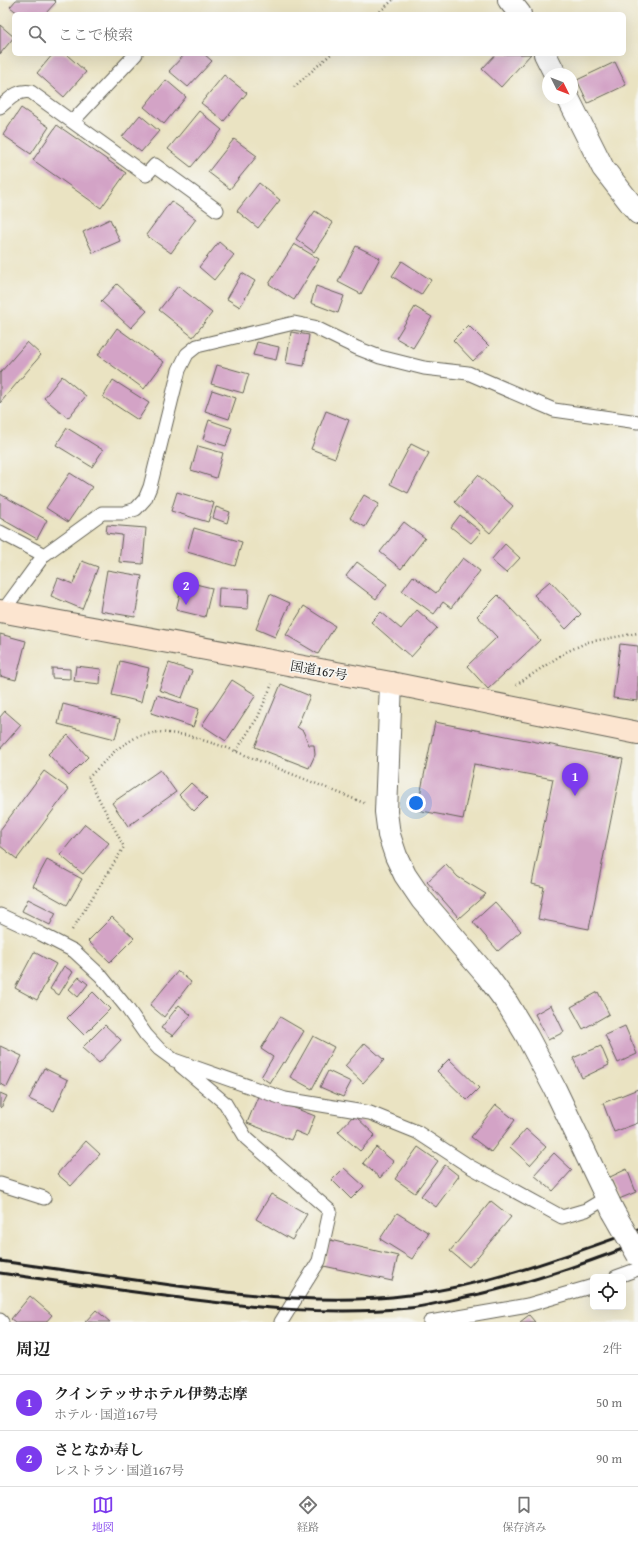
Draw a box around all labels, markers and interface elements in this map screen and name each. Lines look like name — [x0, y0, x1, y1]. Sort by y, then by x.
search box — [12, 12, 626, 56]
icon: search — [26, 23, 48, 45]
text: ここで検索 — [58, 24, 133, 45]
north arrow — [542, 68, 578, 104]
pin: 2 — [173, 572, 199, 605]
street label: 国道167号 — [289, 656, 349, 685]
pin: 1 — [562, 763, 588, 796]
your location — [406, 793, 426, 813]
map controls — [590, 1274, 626, 1310]
button: locate — [590, 1274, 626, 1310]
text: 周辺 — [16, 1336, 50, 1361]
text: 2件 — [603, 1339, 622, 1358]
text: クインテッサホテル伊勢志摩 — [54, 1383, 248, 1404]
text: 1 — [26, 1393, 32, 1412]
text: 50 m — [596, 1393, 622, 1412]
text: ホテル · 国道167号 — [54, 1405, 158, 1424]
text: さとなか寿し — [54, 1439, 144, 1460]
text: 2 — [26, 1449, 32, 1468]
text: 90 m — [596, 1449, 622, 1468]
text: レストラン · 国道167号 — [54, 1461, 184, 1480]
tab: 地図 — [92, 1494, 114, 1535]
tab: 経路 — [297, 1494, 319, 1535]
tab: 保存済み — [502, 1494, 546, 1535]

